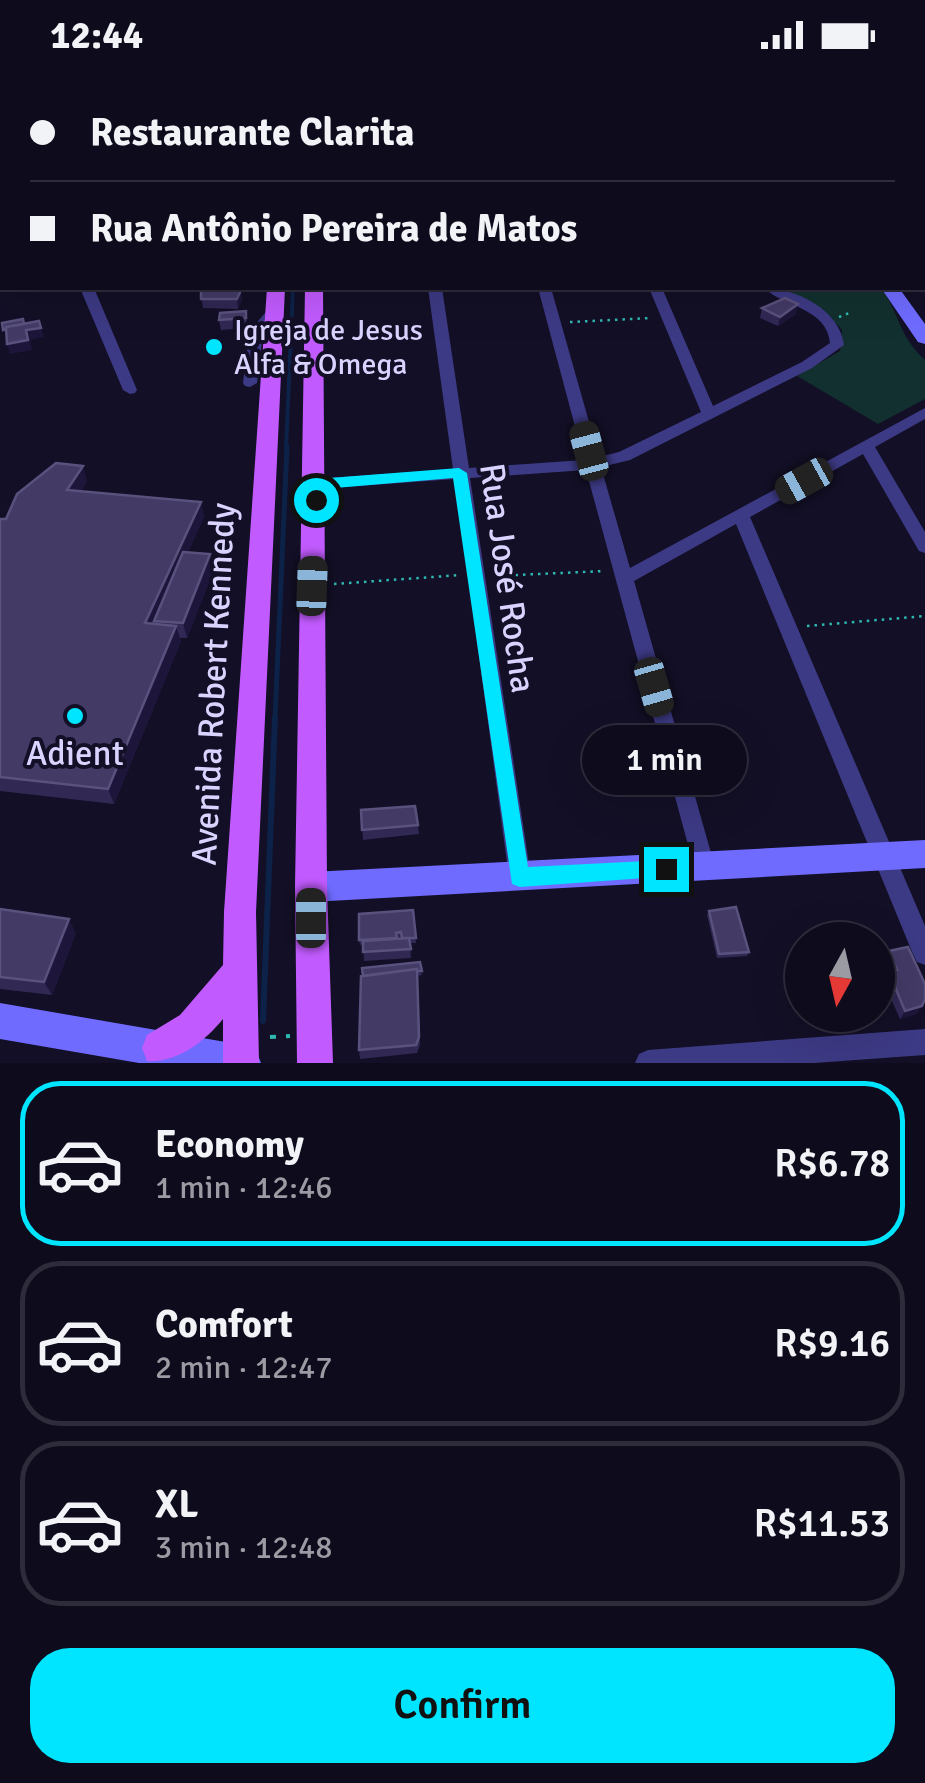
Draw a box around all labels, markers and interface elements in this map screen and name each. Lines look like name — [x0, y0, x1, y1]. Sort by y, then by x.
text: 12:44 — [50, 12, 143, 59]
text: Restaurante Clarita — [90, 109, 415, 156]
text: Rua Antônio Pereira de Matos — [90, 205, 577, 252]
place label: Igreja de Jesus Alfa & Omega — [234, 312, 423, 383]
marker: Igreja de Jesus Alfa & Omega — [203, 336, 225, 358]
car — [567, 418, 611, 484]
car — [770, 453, 838, 509]
street label: Rua José Rocha — [470, 461, 545, 696]
route start — [294, 478, 339, 523]
street label: Avenida Robert Kennedy — [183, 502, 244, 866]
car — [296, 555, 328, 617]
car — [631, 654, 677, 720]
marker: Adient — [64, 705, 86, 727]
callout: 1 min — [584, 724, 748, 794]
place label: Adient — [26, 732, 124, 775]
text: 1 min — [626, 740, 703, 779]
route end — [644, 847, 689, 892]
car — [296, 888, 326, 948]
north arrow — [785, 922, 895, 1032]
map controls — [785, 922, 895, 1032]
icon: car — [35, 1119, 125, 1209]
text: Economy — [155, 1121, 304, 1168]
text: R$6.78 — [774, 1140, 890, 1187]
text: 1 min · 12:46 — [155, 1168, 333, 1207]
icon: car — [35, 1299, 125, 1389]
text: Comfort — [155, 1301, 293, 1348]
text: R$9.16 — [774, 1320, 890, 1367]
text: 2 min · 12:47 — [155, 1348, 333, 1387]
icon: car — [35, 1479, 125, 1569]
text: XL — [155, 1481, 198, 1528]
text: R$11.53 — [754, 1500, 890, 1547]
text: 3 min · 12:48 — [155, 1528, 333, 1567]
button: Confirm — [30, 1648, 895, 1763]

